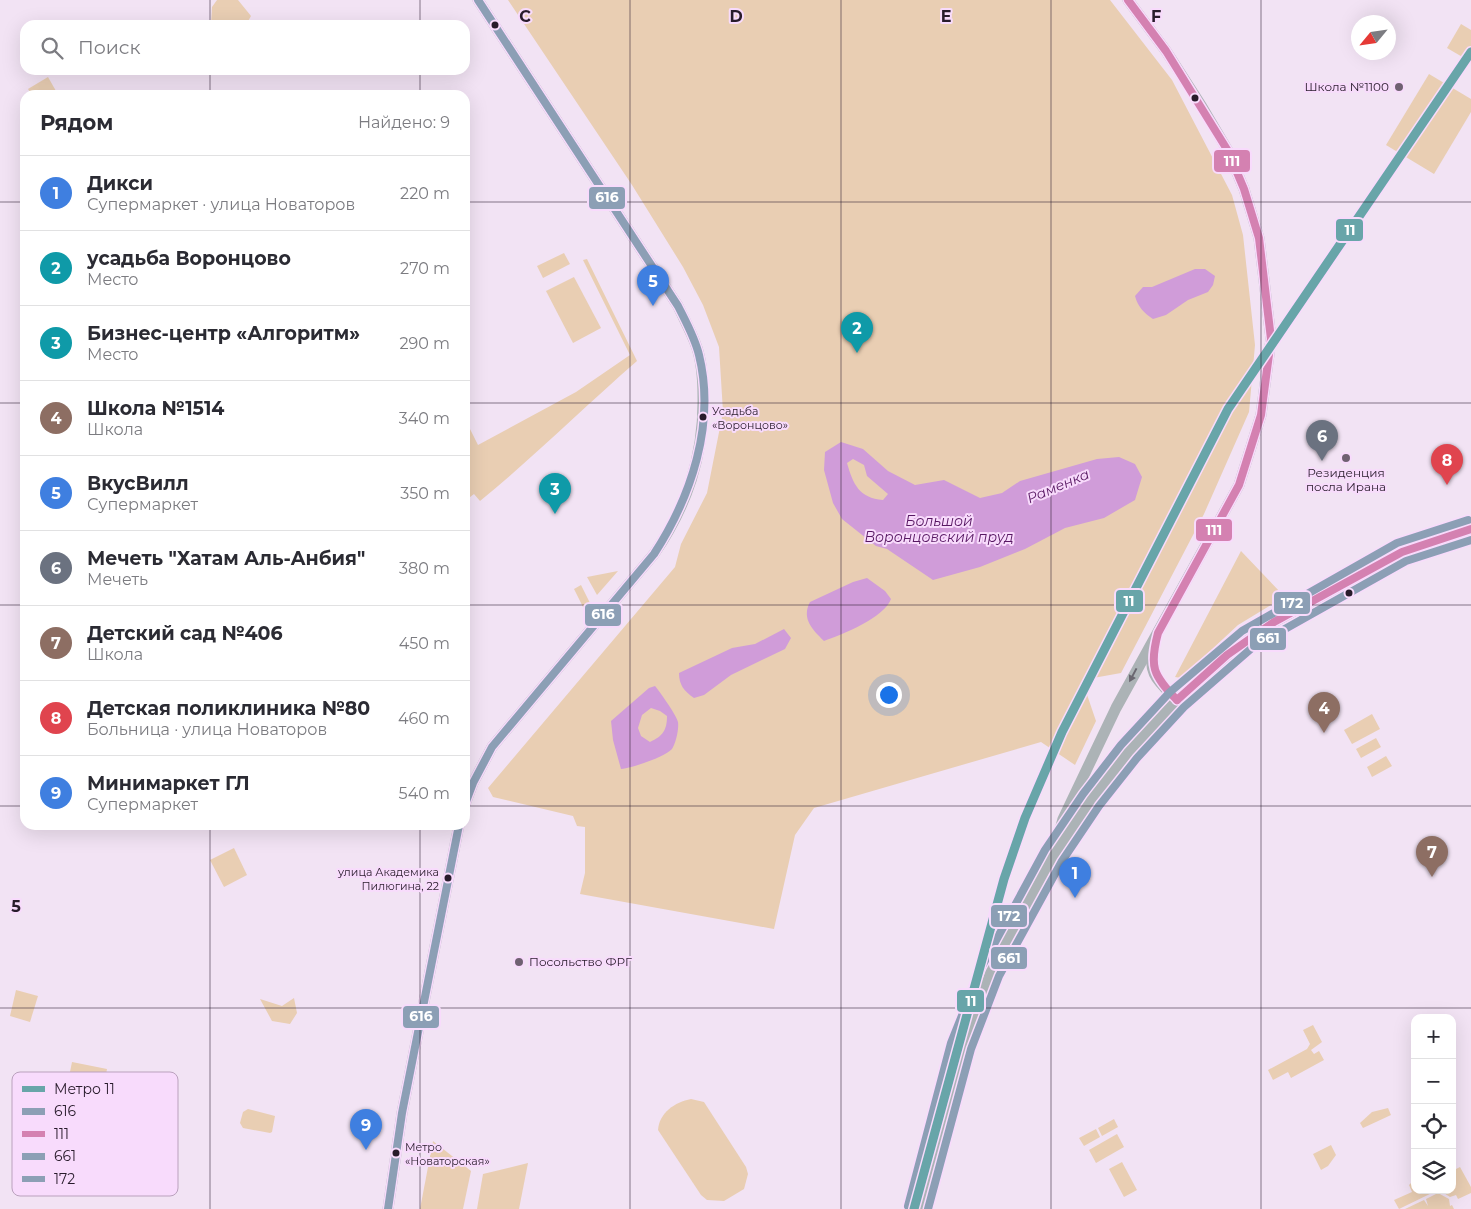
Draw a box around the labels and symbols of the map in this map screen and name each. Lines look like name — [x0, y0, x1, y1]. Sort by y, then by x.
text: C — [519, 7, 531, 26]
text: D — [729, 7, 743, 26]
text: E — [941, 7, 951, 26]
text: F — [1151, 7, 1161, 26]
north arrow — [1351, 15, 1396, 60]
unlabelled marker — [490, 20, 500, 30]
place label: Школа №1100 — [1304, 79, 1389, 94]
marker: Школа №1100 — [1393, 81, 1405, 93]
unlabelled marker — [1190, 93, 1200, 103]
line badge: 111 — [1213, 149, 1251, 173]
text: 111 — [1224, 152, 1240, 170]
line badge: 616 — [588, 186, 626, 210]
text: 616 — [595, 188, 619, 206]
line badge: 11 — [1335, 218, 1364, 242]
text: 11 — [1345, 221, 1355, 239]
pin: 5 — [637, 265, 669, 306]
pin: 2 — [841, 312, 873, 353]
place label: Усадьба «Воронцово» — [712, 404, 788, 432]
marker: Усадьба «Воронцово» — [698, 412, 708, 422]
pin: 6 — [1306, 420, 1338, 461]
pin: 8 — [1431, 444, 1463, 485]
marker: Резиденция посла Ирана — [1340, 452, 1352, 464]
water label: Раменка — [1024, 465, 1092, 507]
place label: Резиденция посла Ирана — [1306, 465, 1386, 494]
pin: 3 — [539, 473, 571, 514]
water label: Большой Воронцовский пруд — [864, 512, 1014, 546]
line badge: 111 — [1195, 518, 1233, 542]
text: 111 — [1206, 521, 1222, 539]
unlabelled marker — [1344, 588, 1354, 598]
line badge: 11 — [1115, 589, 1144, 613]
line badge: 172 — [1273, 591, 1311, 615]
text: 11 — [1124, 592, 1134, 610]
text: 172 — [1281, 594, 1303, 612]
line badge: 616 — [584, 603, 622, 627]
text: 616 — [591, 605, 615, 623]
line badge: 661 — [1249, 627, 1287, 651]
text: 661 — [1256, 629, 1280, 647]
one-way arrow — [1129, 668, 1137, 683]
your location — [876, 682, 902, 708]
pin: 4 — [1308, 692, 1340, 733]
pin: 7 — [1416, 836, 1448, 877]
pin: 1 — [1059, 857, 1091, 898]
place label: улица Академика Пилюгина, 22 — [337, 865, 439, 893]
marker: улица Академика Пилюгина, 22 — [443, 873, 453, 883]
text: 5 — [11, 897, 21, 916]
line badge: 172 — [990, 904, 1028, 928]
text: 172 — [998, 907, 1020, 925]
line badge: 661 — [990, 946, 1028, 970]
text: 661 — [997, 949, 1021, 967]
place label: Посольство ФРГ — [529, 954, 632, 969]
marker: Посольство ФРГ — [513, 956, 525, 968]
line badge: 11 — [956, 989, 985, 1013]
text: 11 — [966, 992, 976, 1010]
line badge: 616 — [402, 1005, 440, 1029]
text: 616 — [409, 1007, 433, 1025]
legend — [12, 1072, 178, 1196]
text: Метро 11 — [54, 1080, 115, 1098]
text: 616 — [54, 1102, 77, 1120]
pin: 9 — [350, 1109, 382, 1150]
text: 111 — [54, 1125, 69, 1143]
place label: Метро «Новаторская» — [405, 1140, 490, 1168]
text: 661 — [54, 1147, 76, 1165]
marker: Метро «Новаторская» — [391, 1148, 401, 1158]
text: 172 — [54, 1170, 75, 1188]

